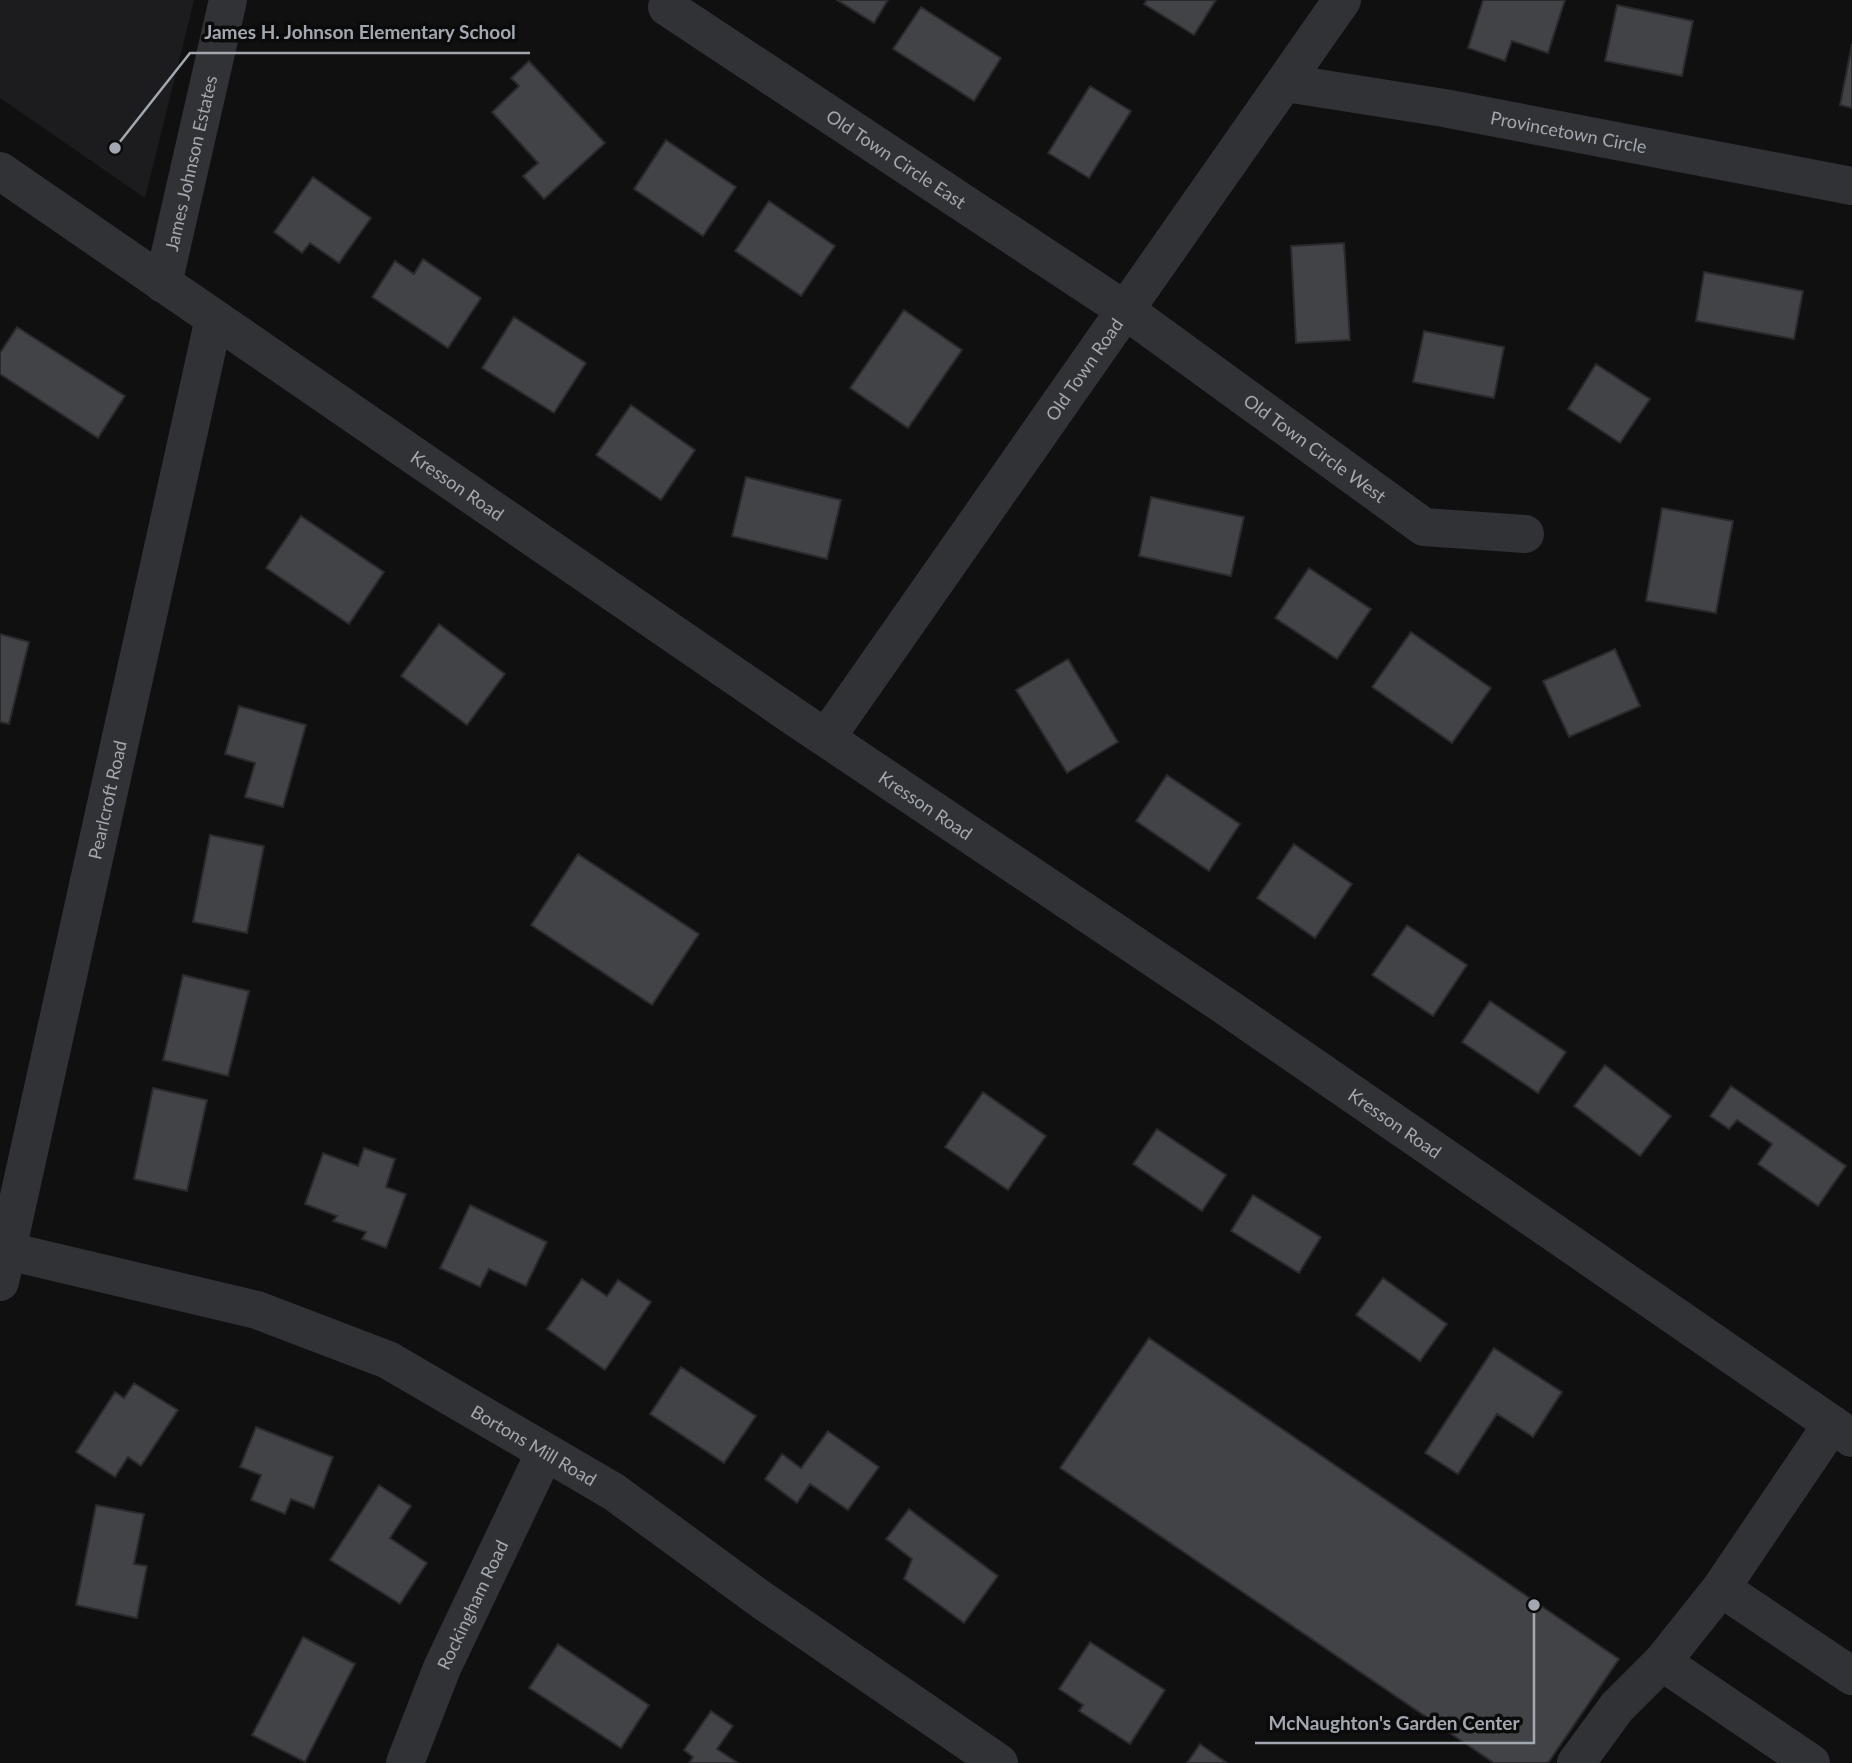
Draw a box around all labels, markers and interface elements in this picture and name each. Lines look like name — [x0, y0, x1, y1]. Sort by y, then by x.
callout: James H. Johnson Elementary School — [190, 13, 530, 53]
text: James H. Johnson Elementary School — [204, 20, 516, 43]
street label: James Johnson Estates — [160, 73, 221, 253]
street label: Old Town Circle East — [822, 105, 971, 213]
street label: Provincetown Circle — [1489, 106, 1649, 158]
street label: Old Town Road — [1040, 314, 1127, 425]
street label: Old Town Circle West — [1240, 389, 1391, 507]
street label: Kresson Road — [407, 446, 508, 525]
street label: Pearlcroft Road — [83, 738, 131, 861]
street label: Kresson Road — [875, 766, 977, 844]
street label: Kresson Road — [1344, 1083, 1446, 1163]
street label: Bortons Mill Road — [467, 1400, 600, 1490]
street label: Rockingham Road — [432, 1536, 512, 1673]
callout: McNaughton's Garden Center — [1255, 1703, 1534, 1743]
text: McNaughton's Garden Center — [1268, 1711, 1520, 1734]

